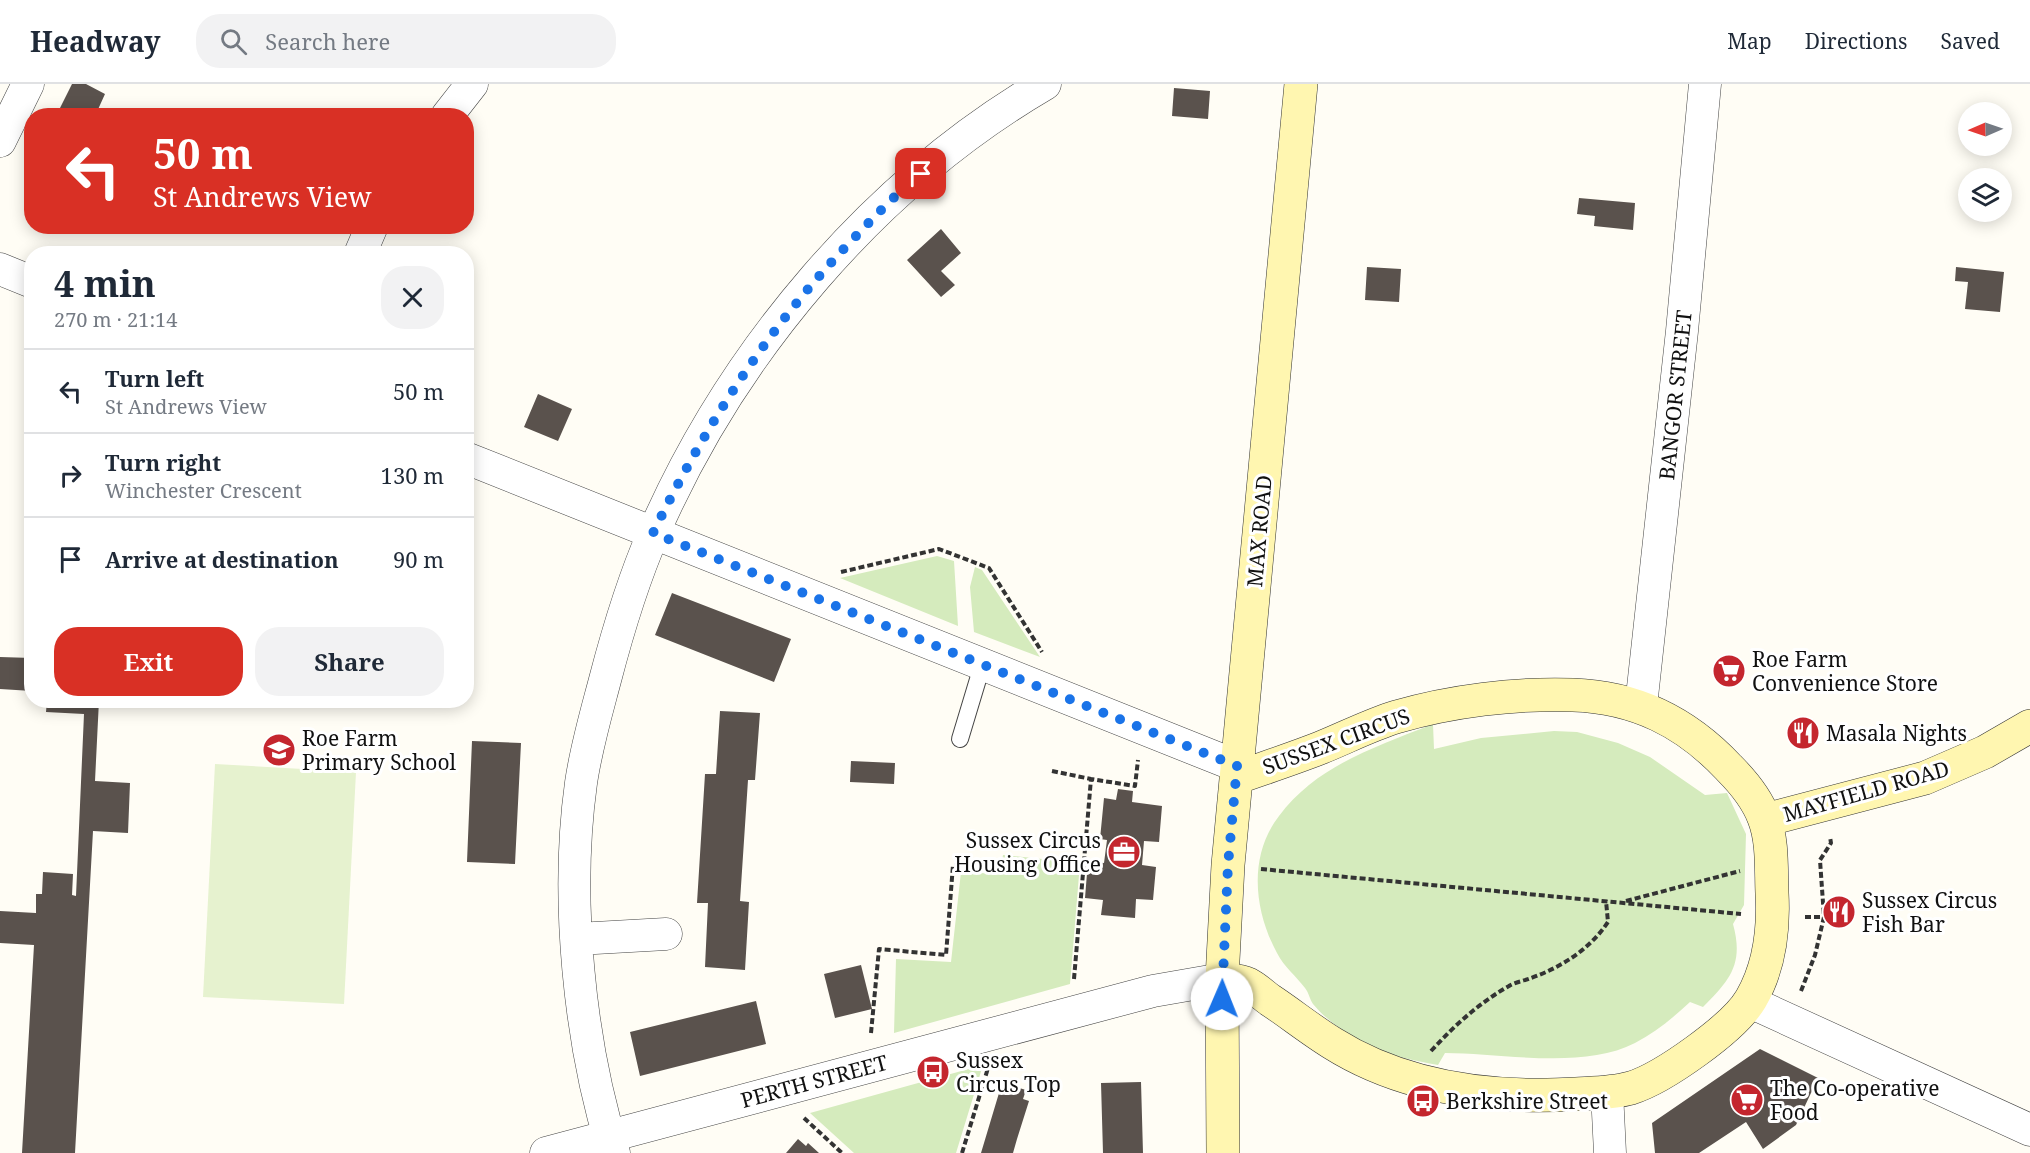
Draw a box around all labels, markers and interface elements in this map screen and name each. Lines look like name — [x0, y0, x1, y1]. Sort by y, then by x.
search box — [196, 14, 616, 68]
text: Headway — [30, 22, 160, 60]
icon: search — [217, 25, 250, 58]
text: Search here — [265, 26, 390, 56]
text: Map — [1727, 27, 1772, 55]
text: Directions — [1805, 27, 1907, 55]
text: Saved — [1940, 27, 2000, 55]
north arrow — [1958, 102, 2012, 156]
map controls — [1958, 102, 2012, 222]
text: 50 m — [153, 124, 253, 181]
icon: left — [54, 132, 132, 210]
pin — [895, 148, 946, 199]
icon: arrive — [904, 157, 937, 190]
button: layers — [1958, 168, 2012, 222]
text: St Andrews View — [153, 178, 371, 215]
text: 4 min — [54, 259, 156, 308]
button: close — [381, 266, 444, 329]
text: 270 m · 21:14 — [54, 306, 177, 333]
street label: BANGOR STREET — [1652, 309, 1698, 481]
text: Turn left — [105, 363, 204, 393]
icon: left — [54, 375, 87, 408]
text: 50 m — [393, 376, 444, 406]
text: St Andrews View — [105, 393, 267, 420]
text: Turn right — [105, 447, 221, 477]
icon: right — [54, 459, 87, 492]
text: 130 m — [381, 460, 444, 490]
street label: MAX ROAD — [1240, 474, 1278, 588]
text: Winchester Crescent — [105, 477, 302, 504]
icon: arrive — [54, 543, 87, 576]
text: Arrive at destination — [105, 544, 339, 574]
text: 90 m — [393, 544, 444, 574]
button: Exit — [54, 627, 243, 696]
button: Share — [255, 627, 444, 696]
place label: Roe Farm Convenience Store — [1752, 645, 1938, 697]
supermarket icon: Roe Farm Convenience Store — [1711, 653, 1747, 689]
street label: SUSSEX CIRCUS — [1258, 701, 1414, 781]
restaurant icon: Masala Nights — [1785, 715, 1821, 751]
place label: Masala Nights — [1826, 719, 1967, 747]
place label: Roe Farm Primary School — [302, 724, 457, 776]
school or university icon: Roe Farm Primary School — [261, 732, 297, 768]
street label: MAYFIELD ROAD — [1780, 754, 1952, 828]
place label: Sussex Circus Housing Office — [954, 826, 1101, 878]
office icon: Sussex Circus Housing Office — [1106, 834, 1142, 870]
place label: Sussex Circus Fish Bar — [1862, 886, 1997, 938]
restaurant icon: Sussex Circus Fish Bar — [1821, 894, 1857, 930]
position arrow — [1190, 967, 1254, 1031]
place label: Sussex Circus Top — [956, 1046, 1061, 1098]
street label: PERTH STREET — [738, 1048, 891, 1114]
bus stop icon: Sussex Circus Top — [915, 1054, 951, 1090]
place label: The Co-operative Food — [1770, 1074, 1939, 1126]
supermarket icon: The Co-operative Food — [1729, 1082, 1765, 1118]
bus stop icon: Berkshire Street — [1405, 1083, 1441, 1119]
place label: Berkshire Street — [1446, 1087, 1608, 1115]

